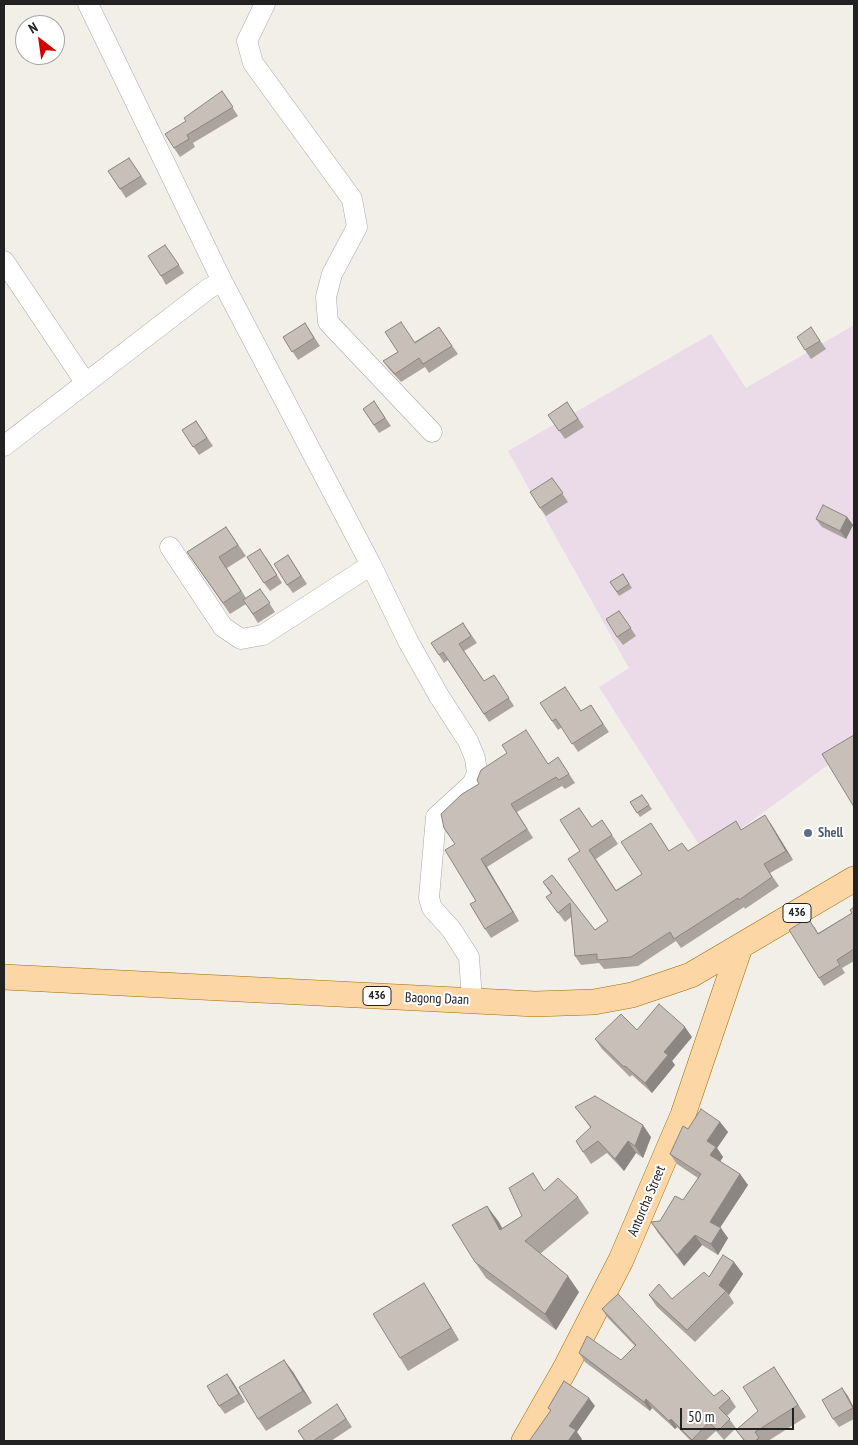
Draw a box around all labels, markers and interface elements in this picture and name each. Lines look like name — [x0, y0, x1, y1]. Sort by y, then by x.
north arrow — [15, 15, 65, 65]
text: N — [25, 18, 41, 38]
place label: Shell — [818, 825, 843, 841]
marker: Shell — [802, 827, 814, 839]
road number: 436 — [783, 904, 811, 922]
road number: 436 — [363, 986, 391, 1006]
street label: Bagong Daan — [405, 989, 469, 1009]
street label: Antorcha Street — [625, 1163, 669, 1239]
scale bar — [683, 1398, 797, 1430]
text: 50 m — [688, 1407, 714, 1426]

